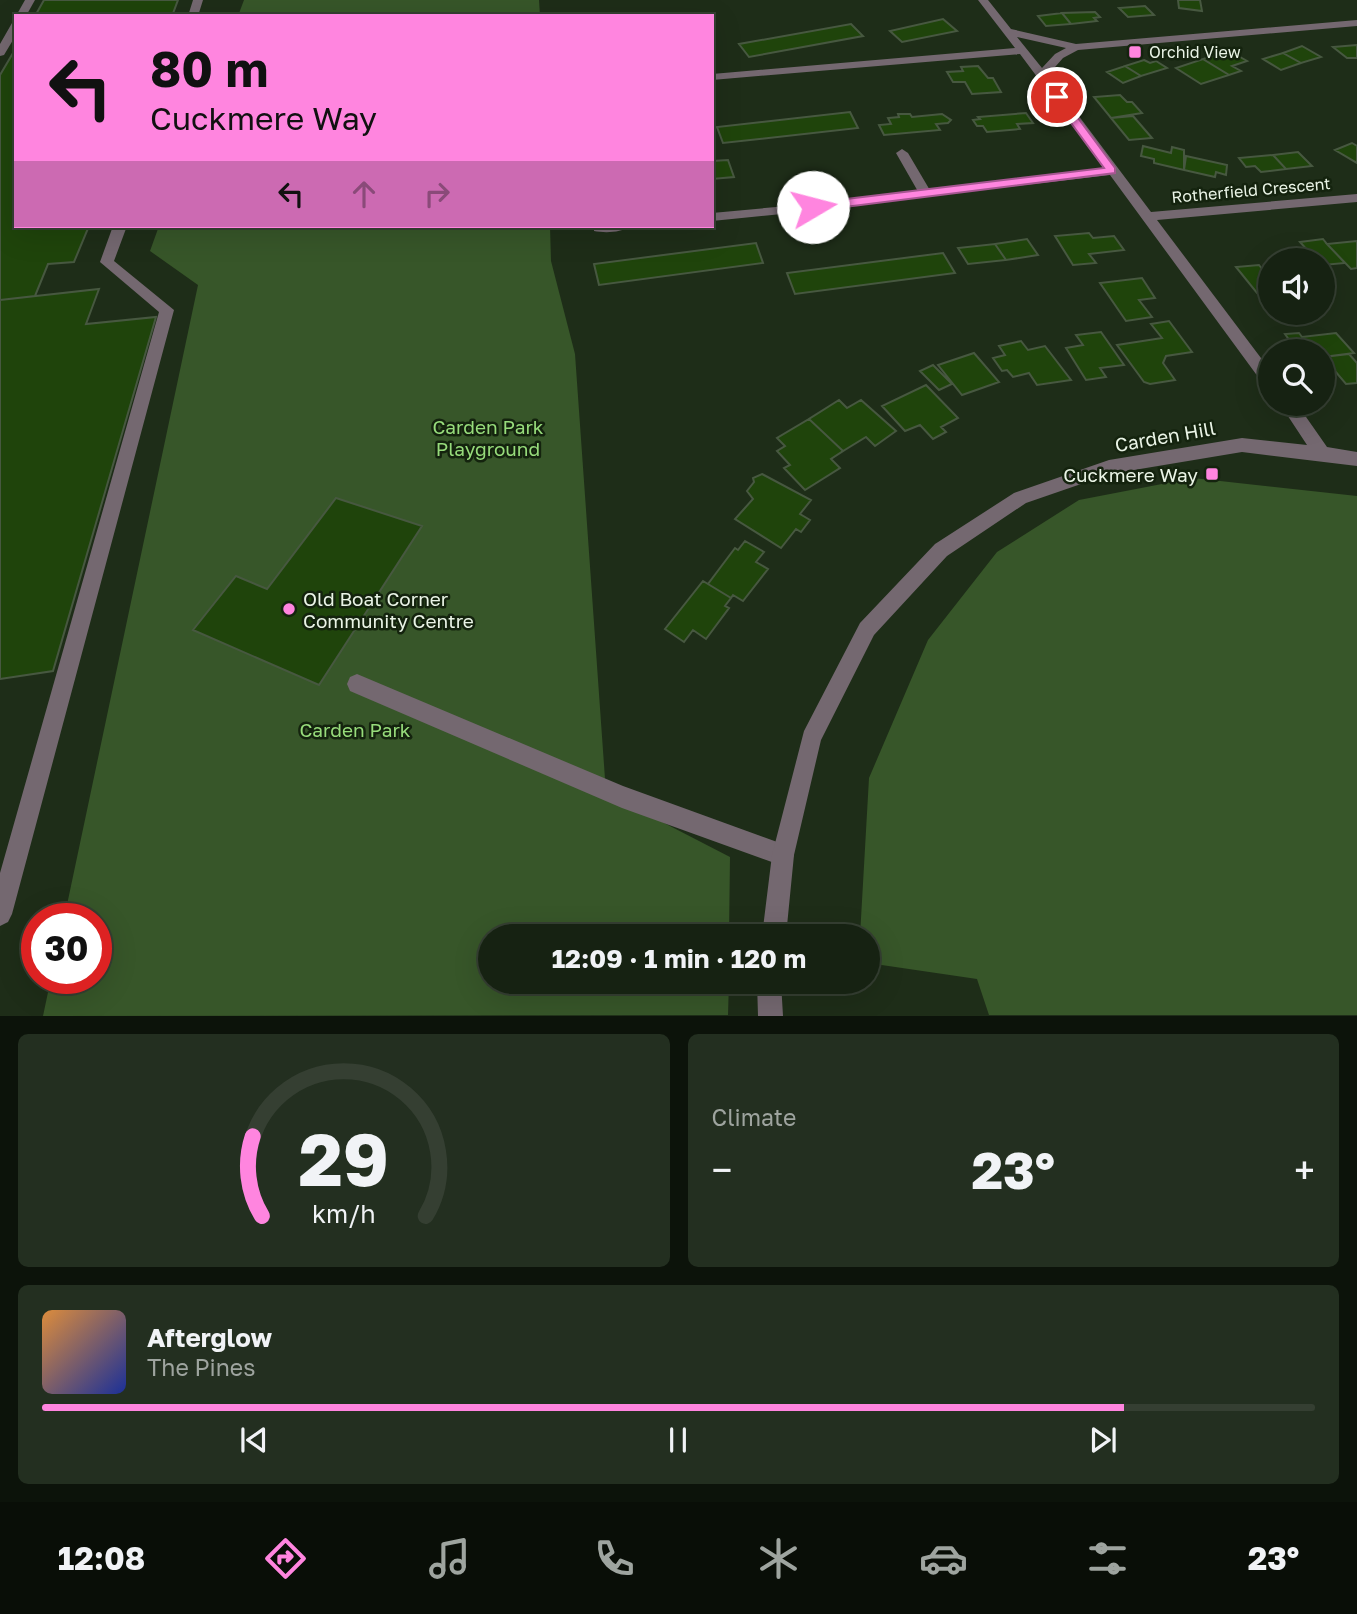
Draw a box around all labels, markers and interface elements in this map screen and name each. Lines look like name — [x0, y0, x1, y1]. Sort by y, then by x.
text: 80 m — [150, 39, 268, 98]
icon: left — [35, 42, 126, 133]
place label: Orchid View — [1149, 42, 1241, 62]
marker: Orchid View — [1127, 44, 1143, 60]
pin — [1027, 67, 1087, 127]
icon: arrive — [1038, 78, 1076, 116]
text: Cuckmere Way — [150, 99, 377, 137]
position arrow — [776, 170, 850, 244]
street label: Rotherfield Crescent — [1171, 173, 1331, 207]
icon: left — [272, 175, 310, 213]
icon: ahead — [345, 175, 383, 213]
icon: right — [418, 175, 456, 213]
map controls — [1258, 248, 1335, 416]
button: sound — [1258, 248, 1335, 325]
button: search — [1258, 339, 1335, 416]
park label: Carden Park Playground — [432, 415, 544, 460]
street label: Carden Hill — [1113, 416, 1217, 456]
place label: Cuckmere Way — [1063, 463, 1198, 486]
marker: Cuckmere Way — [1204, 466, 1220, 482]
place label: Old Boat Corner Community Centre — [303, 587, 474, 632]
marker: Old Boat Corner Community Centre — [281, 601, 297, 617]
park label: Carden Park — [299, 718, 411, 741]
speed limit sign: 30 — [21, 903, 112, 994]
text: 12:09 · 1 min · 120 m — [552, 943, 806, 974]
text: Climate — [712, 1103, 796, 1131]
text: 29 — [298, 1116, 389, 1203]
text: 23° — [971, 1138, 1055, 1200]
text: − — [712, 1147, 732, 1192]
text: + — [1294, 1147, 1315, 1192]
text: km/h — [312, 1198, 376, 1229]
text: Afterglow — [147, 1322, 272, 1353]
text: The Pines — [147, 1353, 255, 1381]
icon: previous — [235, 1421, 273, 1459]
icon: pause — [659, 1421, 697, 1459]
icon: next — [1084, 1421, 1122, 1459]
icon: directions — [261, 1534, 310, 1583]
icon: music — [425, 1534, 474, 1583]
icon: phone — [590, 1534, 639, 1583]
icon: climate — [754, 1534, 803, 1583]
icon: car — [919, 1534, 968, 1583]
icon: filters — [1083, 1534, 1132, 1583]
text: 12:08 — [58, 1539, 145, 1577]
text: 23° — [1248, 1539, 1299, 1577]

